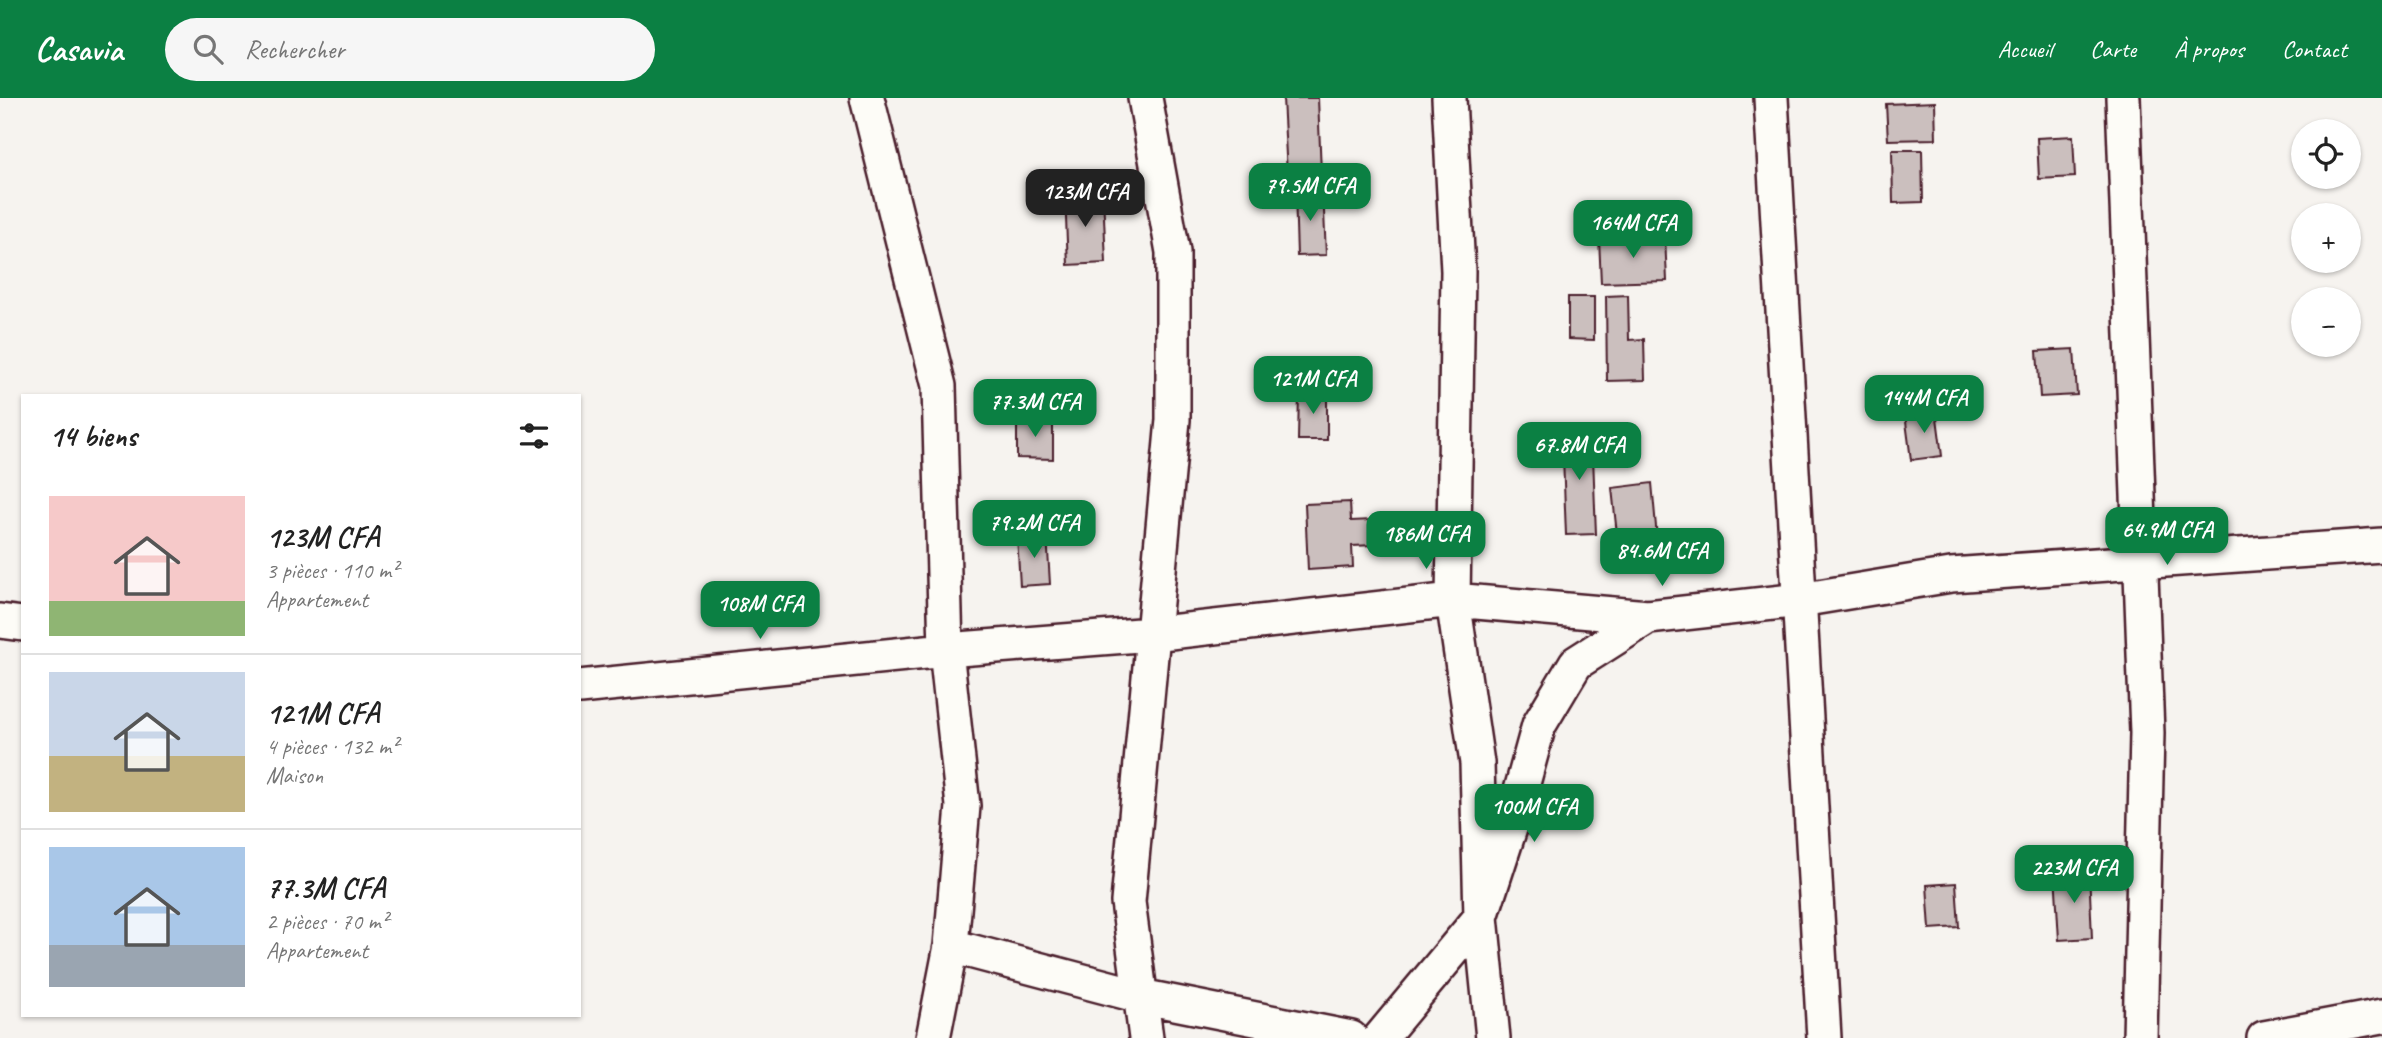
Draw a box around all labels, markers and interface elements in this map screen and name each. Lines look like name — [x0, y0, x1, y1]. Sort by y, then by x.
search box — [165, 18, 655, 81]
text: Casavia — [35, 28, 123, 70]
icon: search — [189, 30, 227, 68]
text: Rechercher — [245, 33, 345, 66]
text: Accueil — [1998, 34, 2052, 64]
text: Carte — [2090, 34, 2136, 64]
text: À propos — [2174, 34, 2244, 64]
text: Contact — [2282, 34, 2347, 64]
map controls — [2291, 119, 2361, 357]
button: locate — [2291, 119, 2361, 189]
pin: 79.5M CFA — [1230, 164, 1390, 223]
pin: 123M CFA — [1013, 170, 1157, 229]
text: 79.5M CFA — [1265, 171, 1355, 200]
text: 123M CFA — [1042, 177, 1128, 206]
pin: 164M CFA — [1561, 200, 1705, 260]
button: + — [2291, 203, 2361, 273]
text: 164M CFA — [1589, 208, 1677, 237]
button: − — [2291, 287, 2361, 357]
pin: 121M CFA — [1241, 356, 1385, 416]
text: 121M CFA — [1270, 364, 1356, 393]
pin: 144M CFA — [1852, 376, 1996, 435]
pin: 77.3M CFA — [955, 380, 1115, 439]
text: 144M CFA — [1881, 383, 1967, 412]
text: 77.3M CFA — [989, 387, 1081, 416]
text: 14 biens — [49, 417, 137, 455]
icon: filters — [515, 417, 553, 455]
pin: 67.8M CFA — [1499, 422, 1659, 482]
text: 67.8M CFA — [1533, 430, 1625, 459]
pin: 79.2M CFA — [954, 500, 1114, 560]
text: 79.2M CFA — [989, 508, 1079, 537]
pin: 64.9M CFA — [2087, 508, 2247, 567]
pin: 186M CFA — [1354, 512, 1498, 571]
text: 64.9M CFA — [2121, 515, 2213, 544]
text: 123M CFA — [266, 518, 379, 556]
text: 186M CFA — [1382, 519, 1470, 548]
icon: home — [105, 524, 189, 608]
pin: 84.6M CFA — [1582, 528, 1742, 588]
text: 84.6M CFA — [1616, 536, 1708, 565]
text: 3 pièces · 110 m² — [266, 556, 398, 585]
pin: 108M CFA — [688, 582, 832, 641]
text: Appartement — [266, 585, 368, 614]
text: 108M CFA — [717, 589, 803, 618]
text: 121M CFA — [266, 694, 379, 732]
icon: home — [105, 700, 189, 784]
text: 4 pièces · 132 m² — [266, 732, 398, 761]
text: Maison — [266, 761, 323, 790]
pin: 100M CFA — [1462, 784, 1606, 844]
text: 100M CFA — [1491, 792, 1577, 821]
pin: 223M CFA — [2002, 846, 2146, 905]
text: 223M CFA — [2031, 853, 2117, 882]
text: 77.3M CFA — [266, 869, 385, 907]
icon: home — [105, 875, 189, 959]
text: 2 pièces · 70 m² — [266, 907, 388, 936]
text: Appartement — [266, 936, 368, 965]

